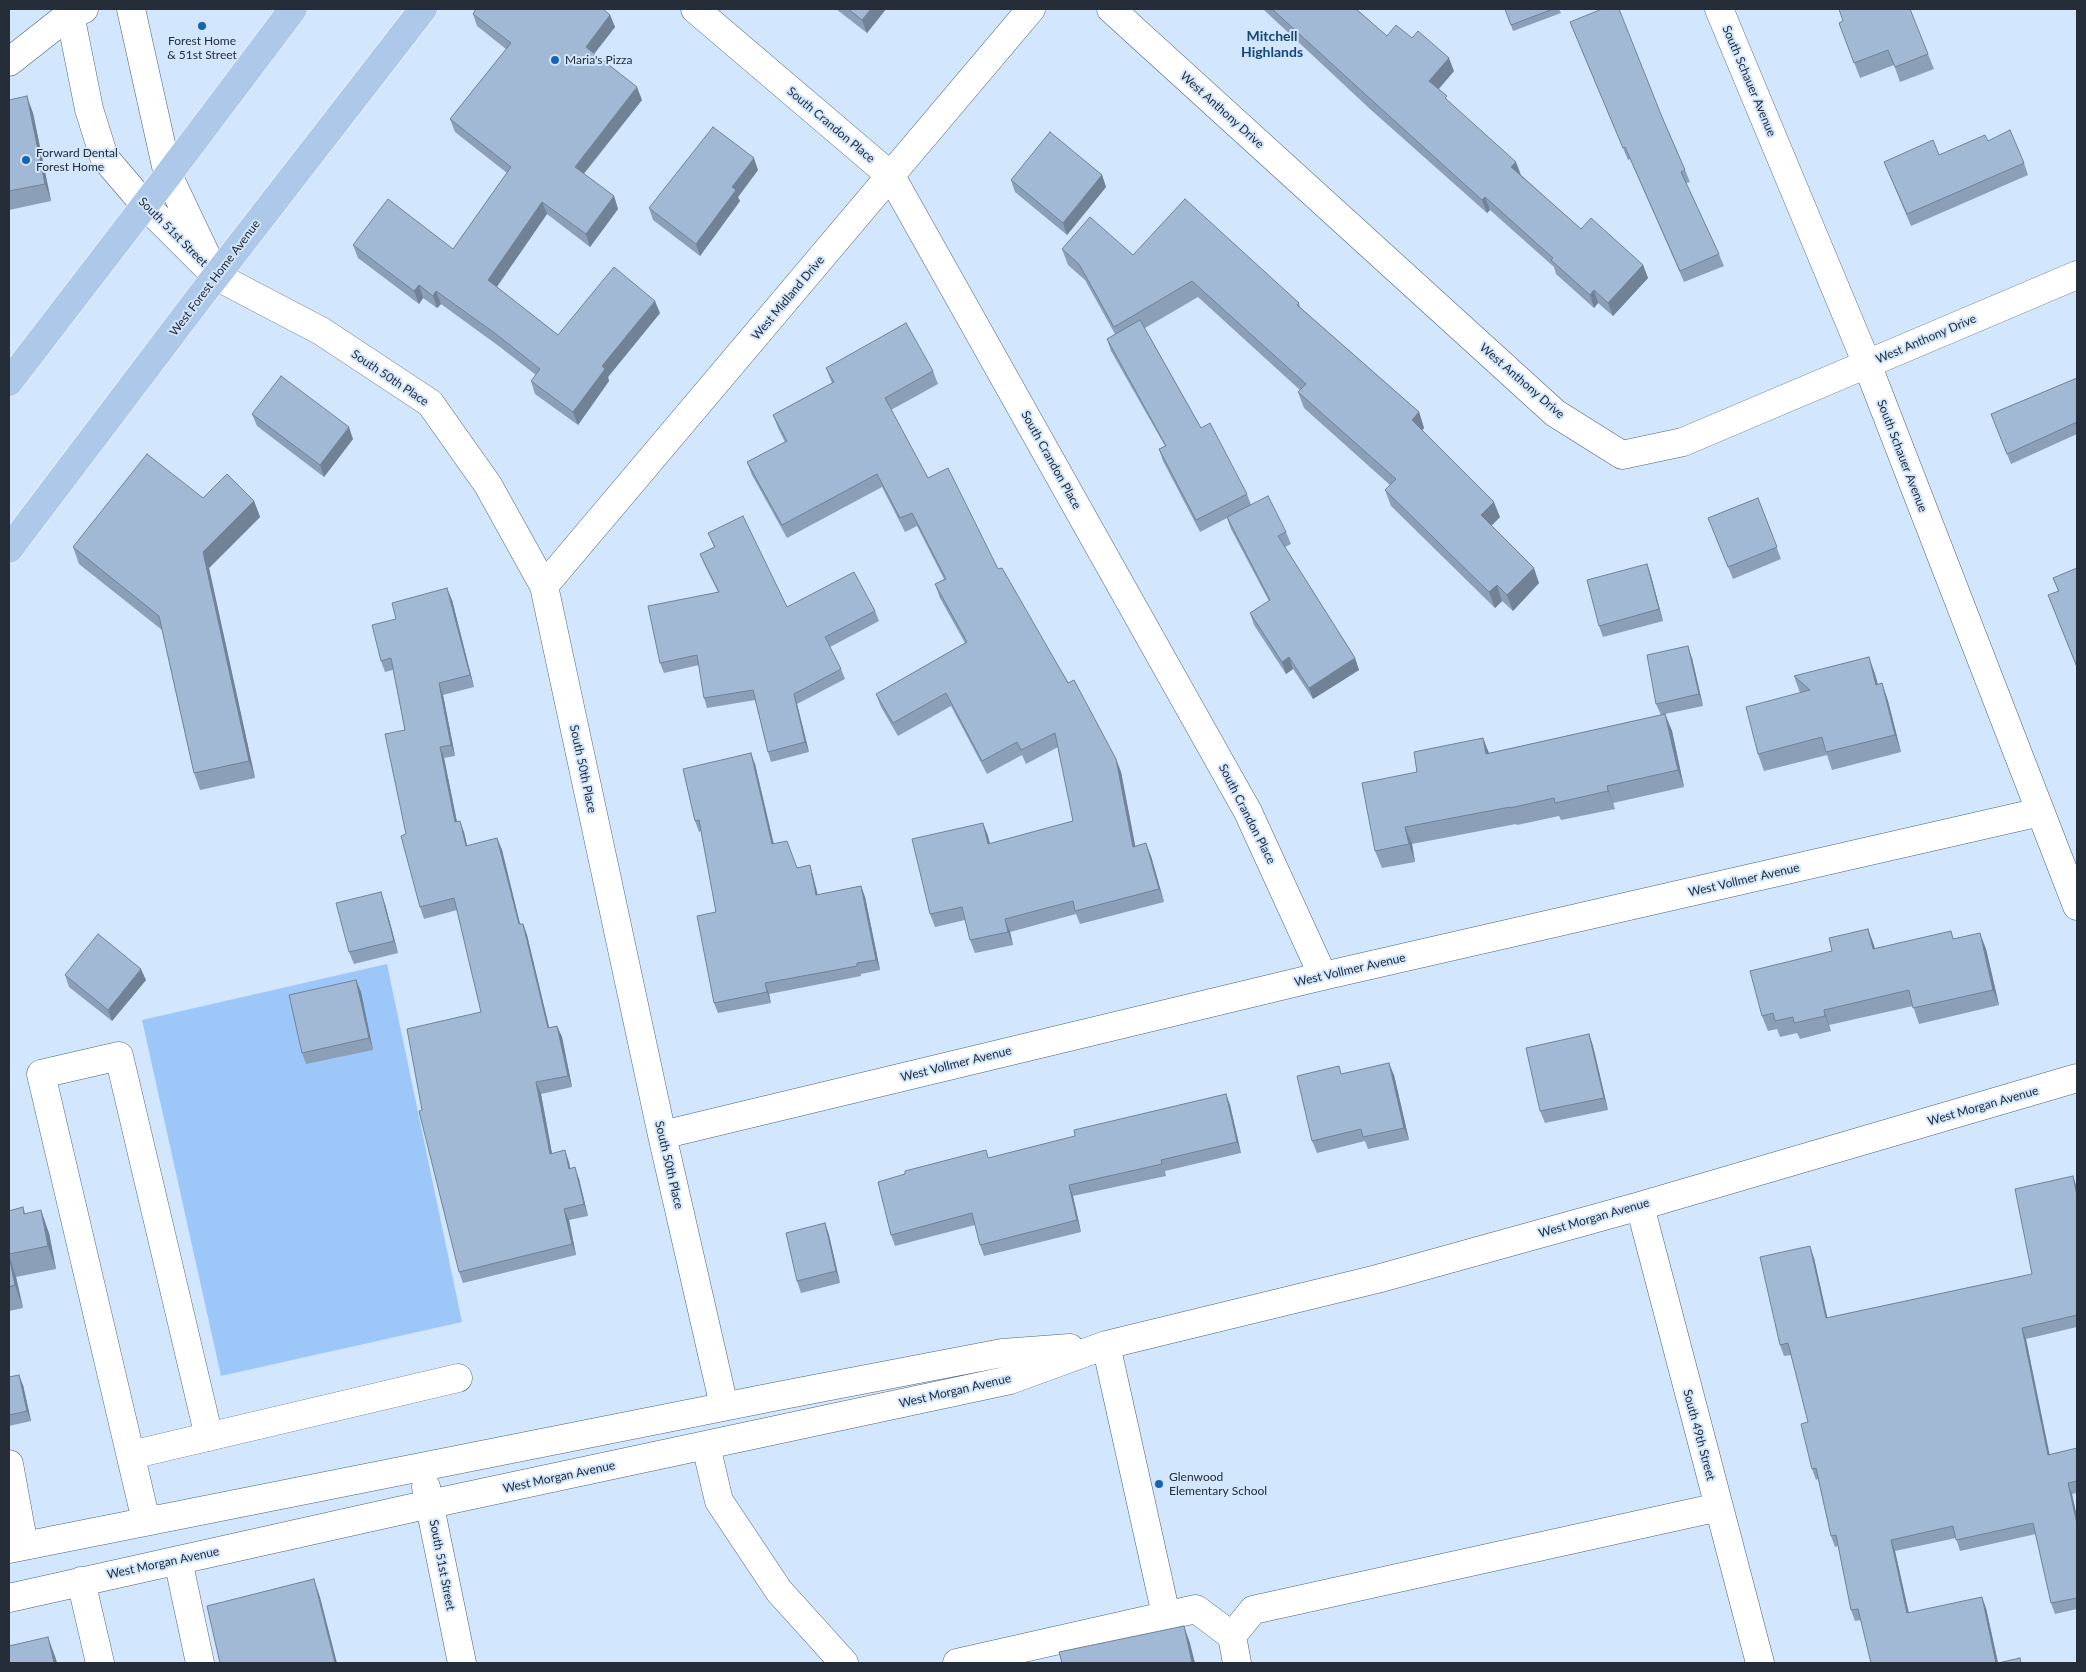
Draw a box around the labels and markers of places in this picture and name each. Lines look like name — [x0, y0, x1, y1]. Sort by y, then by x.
marker: Forest Home & 51st Street — [196, 20, 208, 32]
place label: Forest Home & 51st Street — [167, 34, 237, 62]
place label: Maria's Pizza — [565, 53, 632, 67]
marker: Maria's Pizza — [549, 54, 561, 66]
place label: Forward Dental Forest Home — [36, 146, 118, 174]
marker: Forward Dental Forest Home — [20, 154, 32, 166]
place label: Glenwood Elementary School — [1169, 1470, 1267, 1498]
marker: Glenwood Elementary School — [1153, 1478, 1165, 1490]

